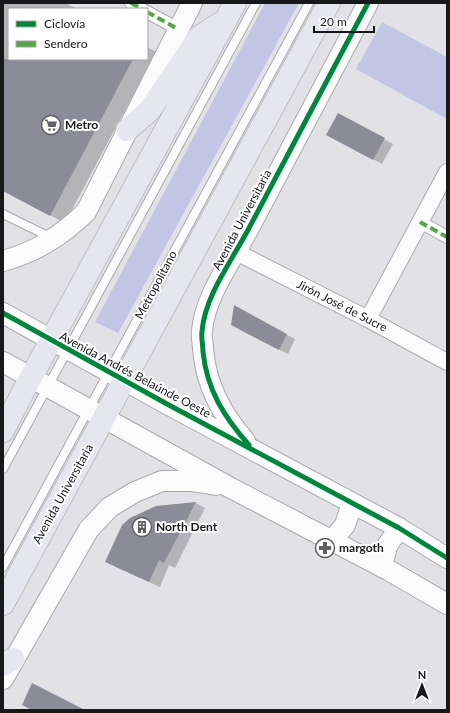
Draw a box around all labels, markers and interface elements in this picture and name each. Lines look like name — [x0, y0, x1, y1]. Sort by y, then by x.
legend — [8, 8, 148, 60]
scale bar — [314, 8, 374, 34]
text: 20 m — [320, 14, 347, 29]
text: Ciclovía — [44, 16, 85, 31]
text: Sendero — [44, 36, 88, 51]
supermarket icon: Metro — [40, 114, 62, 136]
place label: Metro — [65, 117, 98, 132]
street label: Avenida Universitaria — [209, 167, 274, 273]
street label: Metropolitano — [131, 248, 180, 322]
street label: Jirón José de Sucre — [294, 276, 390, 335]
street label: Avenida Andrés Belaúnde Oeste — [57, 328, 213, 421]
street label: Avenida Universitaria — [29, 441, 96, 546]
building icon: North Dent — [131, 516, 153, 538]
place label: North Dent — [156, 519, 218, 534]
pharmacy icon: margoth — [314, 537, 336, 559]
place label: margoth — [339, 540, 384, 555]
north arrow — [402, 665, 442, 705]
text: N — [418, 668, 426, 681]

